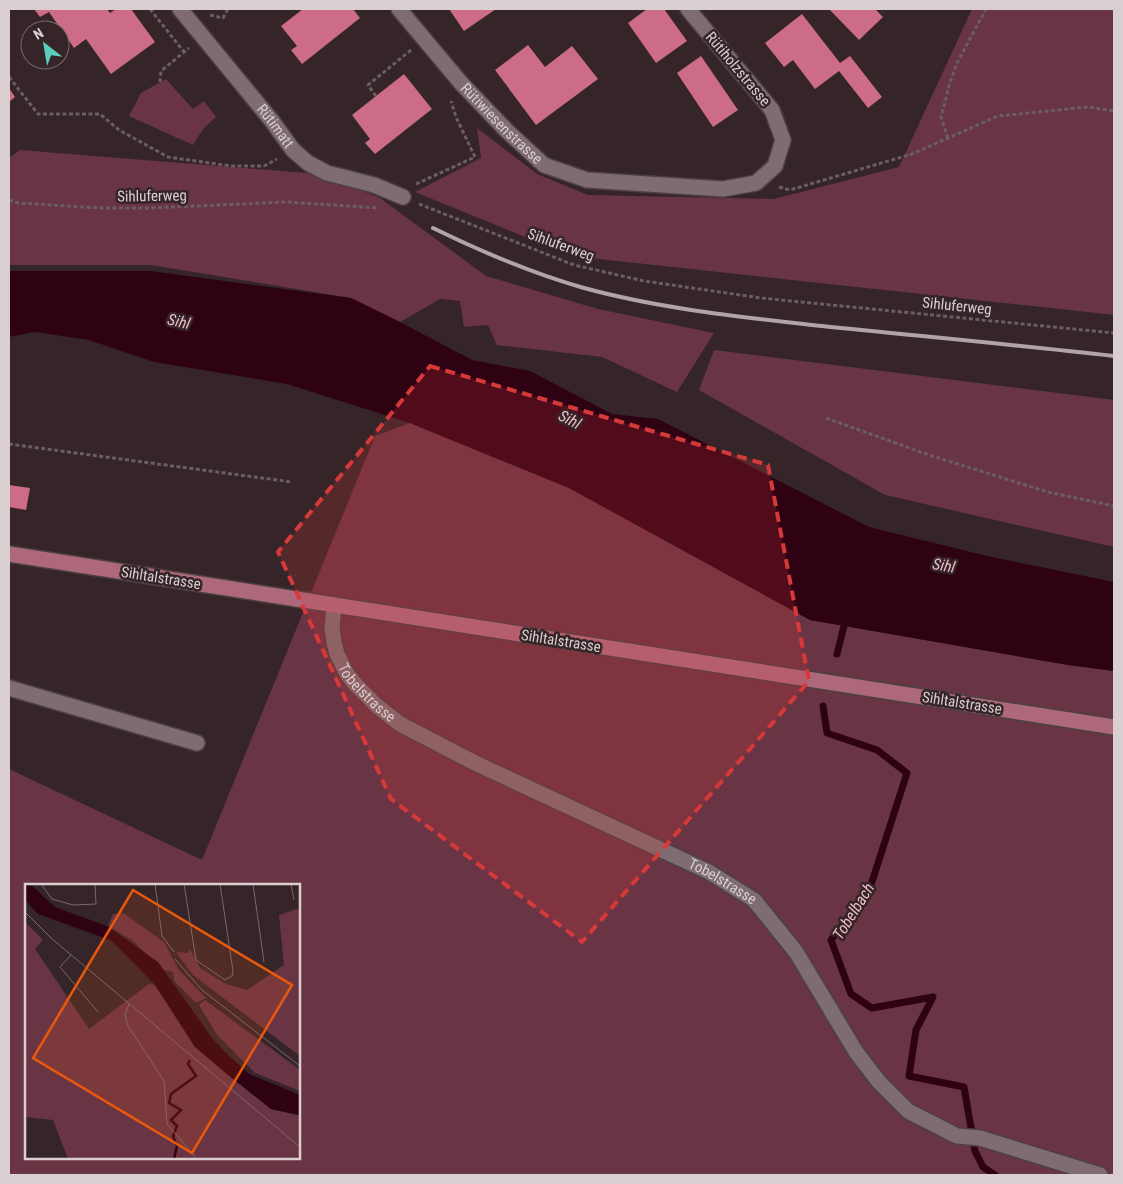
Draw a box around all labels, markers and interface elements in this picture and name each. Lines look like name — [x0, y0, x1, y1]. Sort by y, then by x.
north arrow — [20, 20, 70, 70]
text: N — [31, 25, 46, 43]
street label: Rütiholzstrasse — [702, 28, 774, 110]
street label: Rütiwiesenstrasse — [457, 79, 546, 168]
street label: Rütimatt — [253, 100, 298, 152]
street label: Sihluferweg — [117, 186, 187, 206]
street label: Sihluferweg — [525, 225, 597, 265]
street label: Sihluferweg — [921, 293, 993, 319]
water label: Sihl — [166, 310, 192, 333]
water label: Sihl — [555, 406, 585, 433]
water label: Sihl — [931, 554, 957, 577]
street label: Sihltalstrasse — [120, 563, 202, 593]
street label: Sihltalstrasse — [520, 626, 602, 656]
street label: Tobelstrasse — [334, 660, 399, 726]
street label: Sihltalstrasse — [921, 688, 1003, 718]
street label: Tobelstrasse — [685, 855, 760, 908]
water label: Tobelbach — [829, 879, 878, 943]
inset map — [25, 884, 300, 1159]

